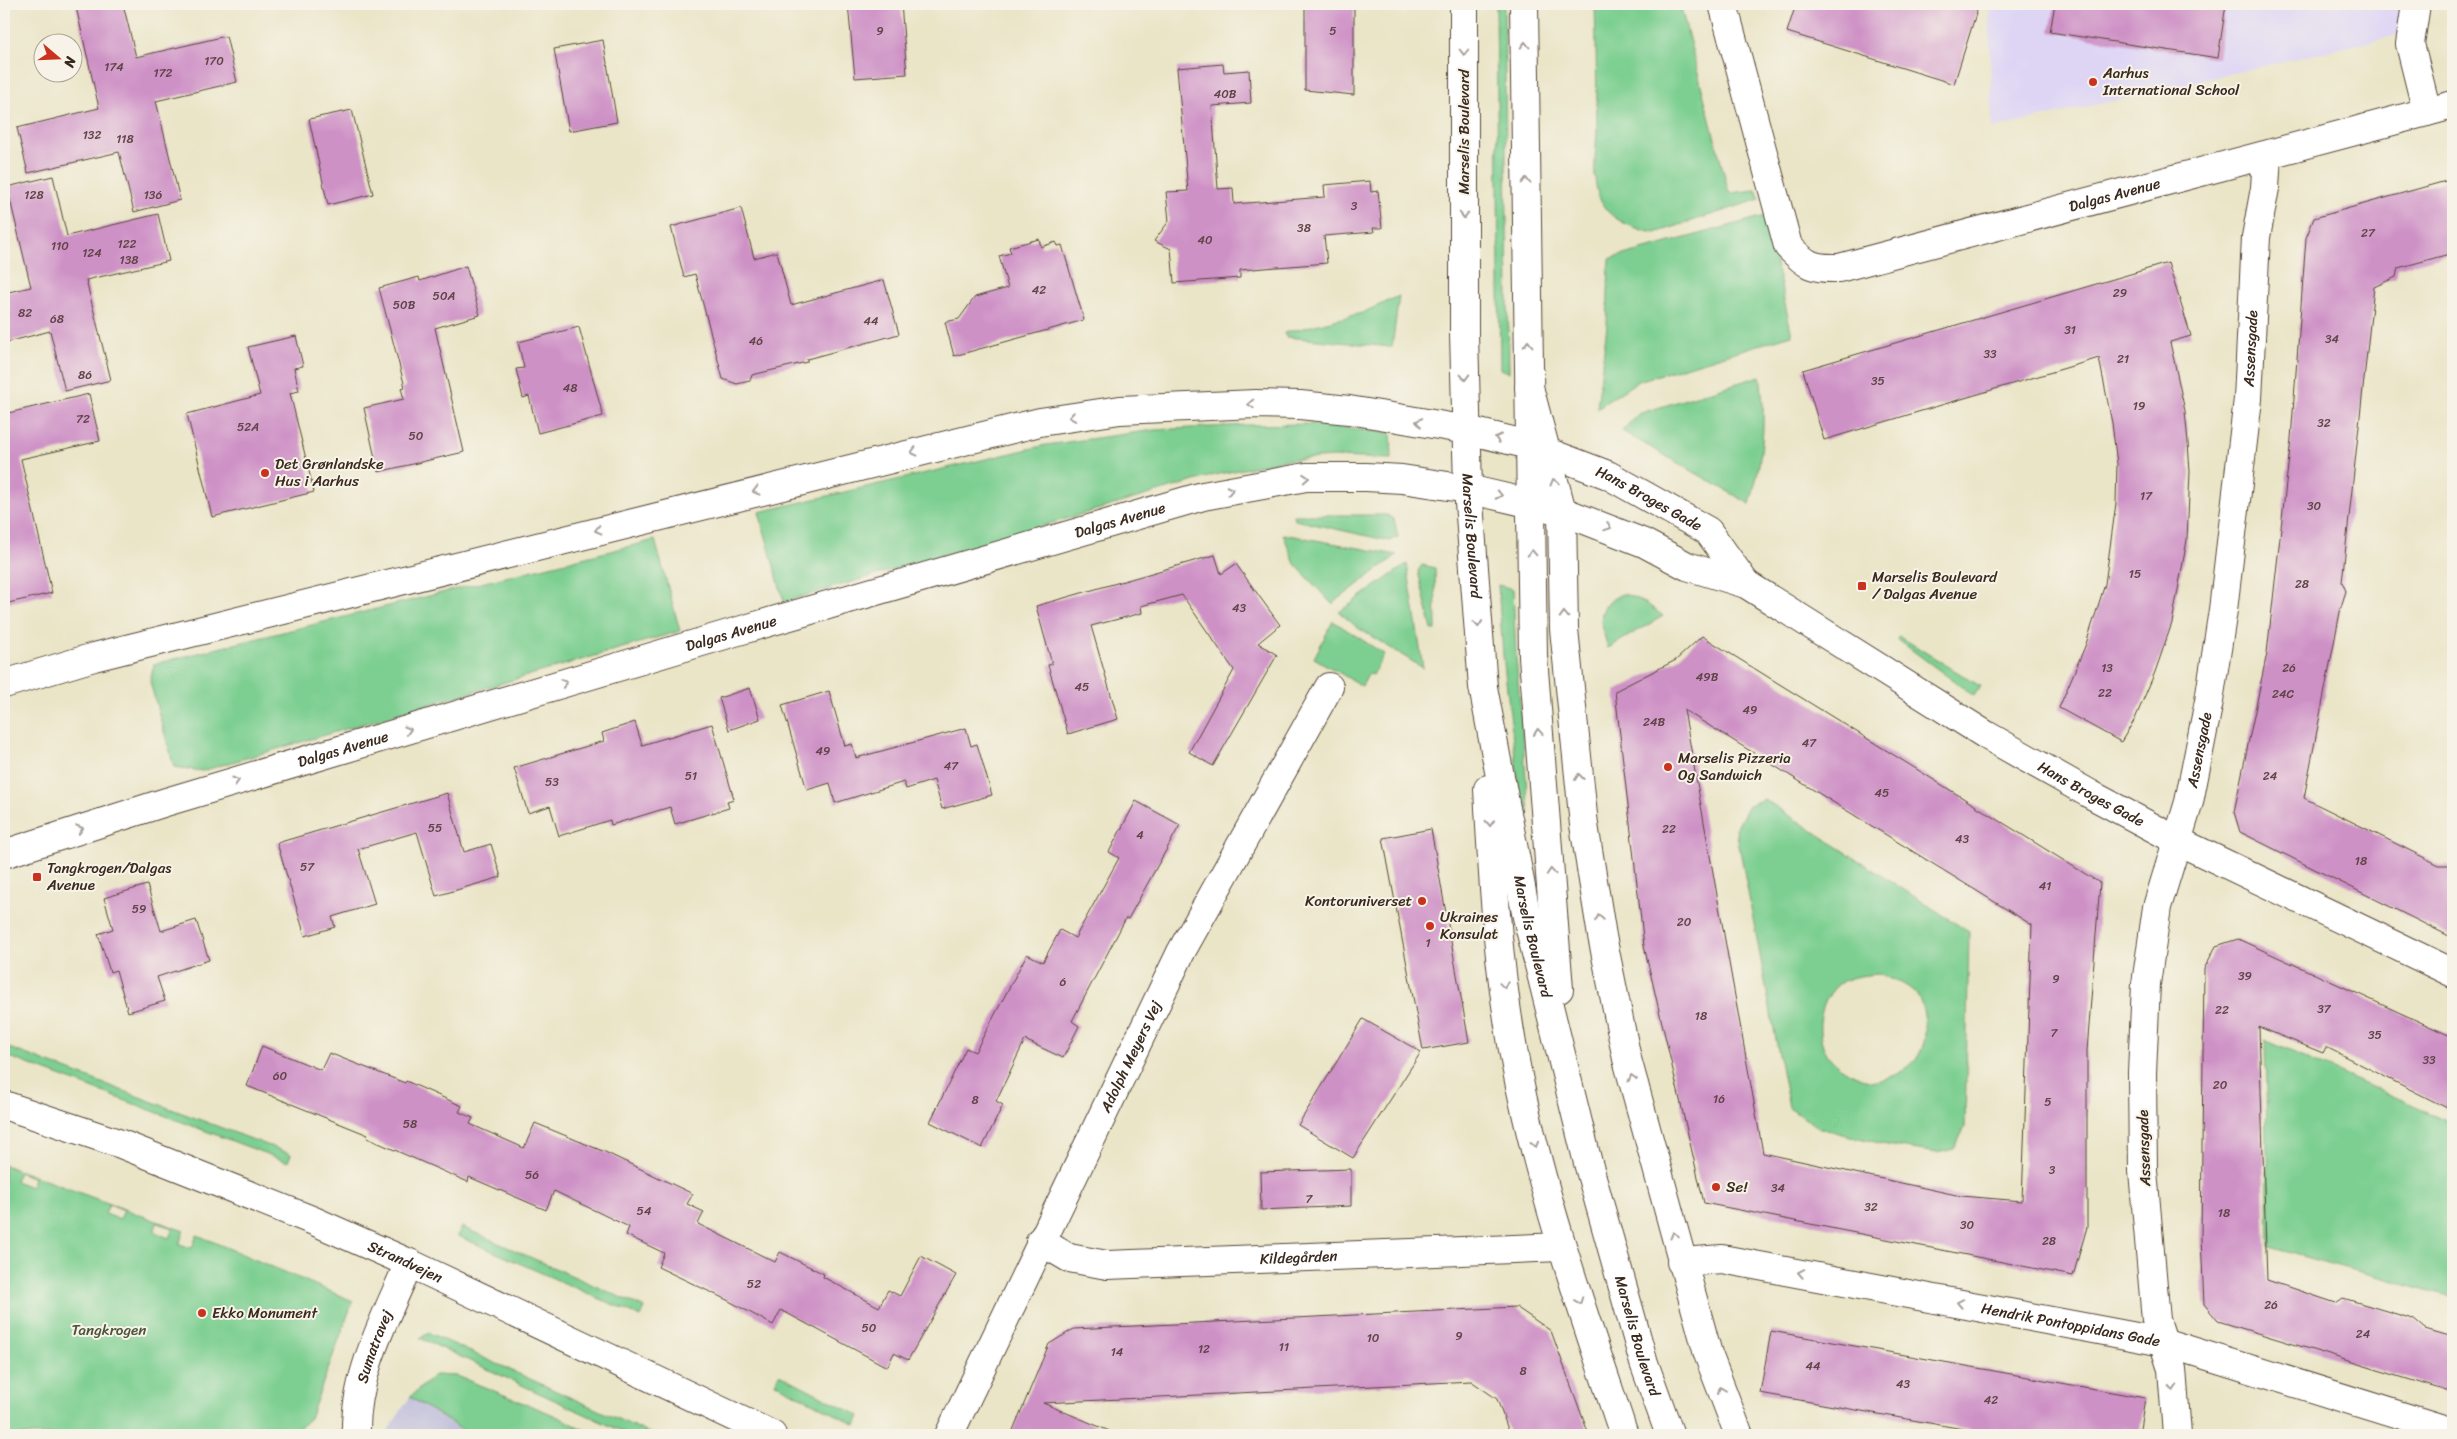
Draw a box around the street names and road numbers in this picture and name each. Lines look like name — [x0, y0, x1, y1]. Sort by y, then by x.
street label: Marselis Boulevard — [1451, 68, 1477, 194]
street label: Dalgas Avenue — [2066, 170, 2164, 219]
street label: Assensgade — [2236, 310, 2265, 388]
street label: Hans Broges Gade — [1592, 458, 1707, 538]
street label: Marselis Boulevard — [1455, 473, 1489, 600]
street label: Dalgas Avenue — [1071, 494, 1169, 546]
street label: Dalgas Avenue — [682, 607, 780, 659]
street label: Assensgade — [2179, 710, 2220, 791]
street label: Dalgas Avenue — [294, 723, 392, 775]
street label: Hans Broges Gade — [2033, 754, 2150, 834]
street label: Marselis Boulevard — [1506, 873, 1560, 1001]
street label: Adolph Meyers Vej — [1092, 996, 1169, 1118]
street label: Assensgade — [2130, 1109, 2158, 1188]
street label: Strandvejen — [363, 1233, 447, 1290]
street label: Kildegården — [1259, 1243, 1338, 1272]
street label: Marselis Boulevard — [1607, 1272, 1668, 1401]
street label: Hendrik Pontoppidans Gade — [1979, 1295, 2163, 1354]
street label: Sumatravej — [349, 1306, 400, 1386]

